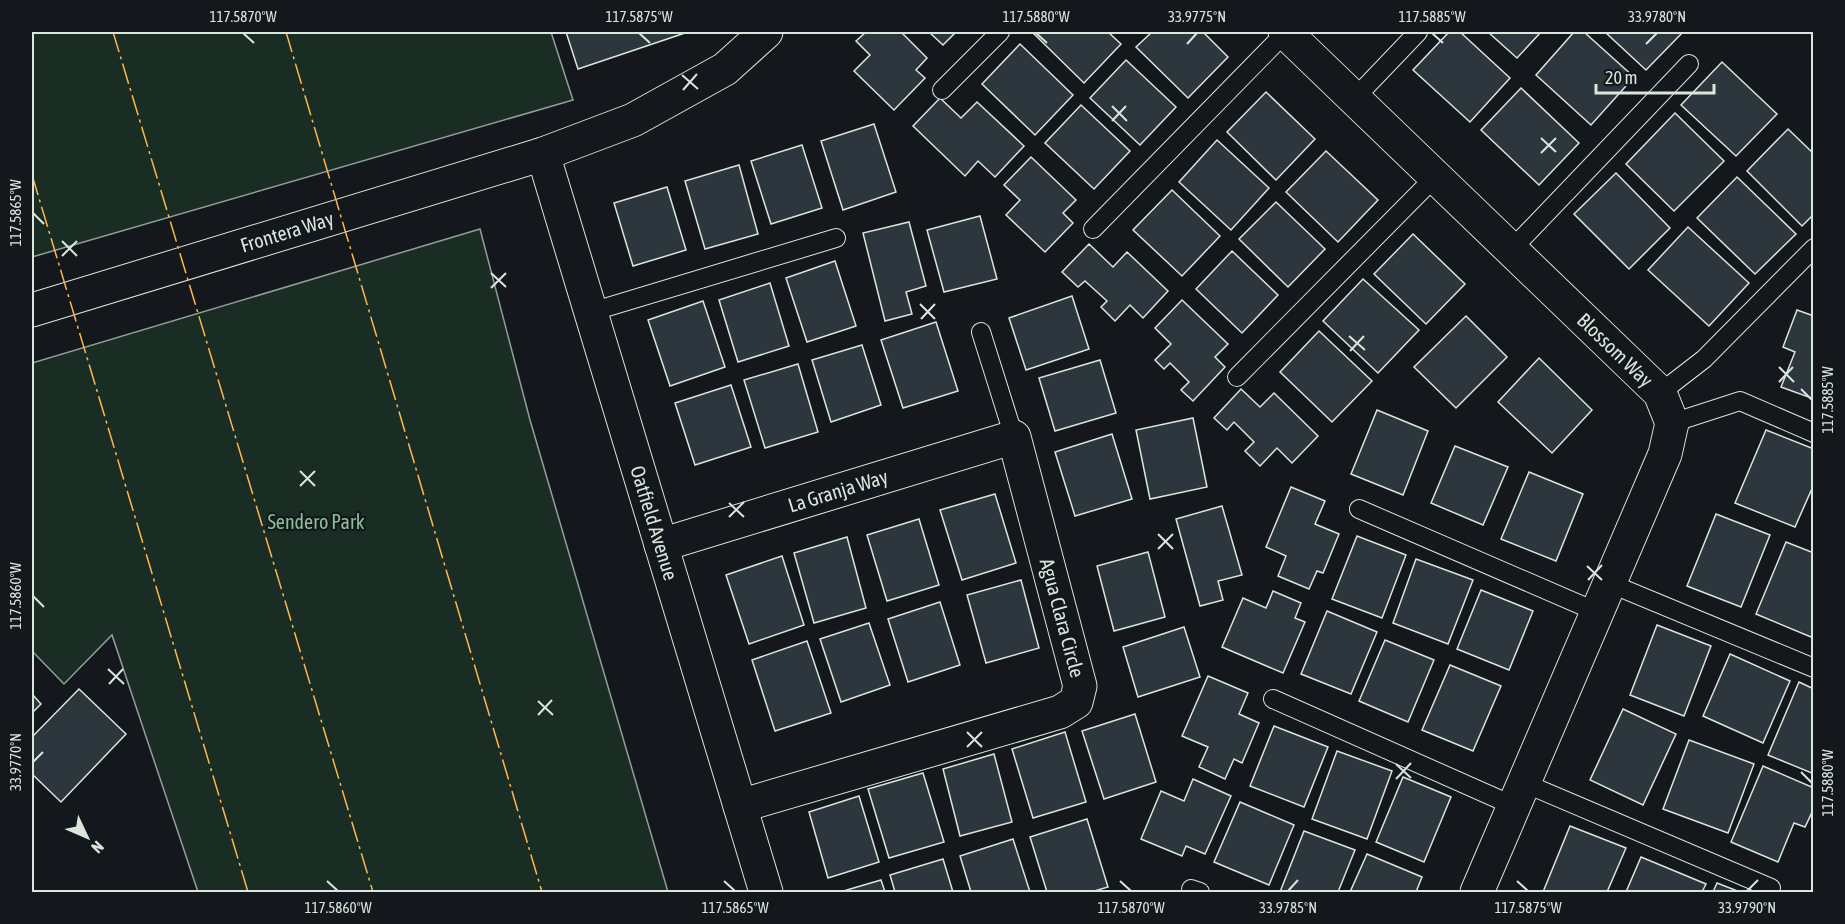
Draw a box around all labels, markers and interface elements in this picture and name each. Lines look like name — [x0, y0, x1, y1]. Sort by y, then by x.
text: 117.5870°W — [209, 8, 277, 25]
text: 117.5875°W — [605, 8, 673, 25]
text: 117.5880°W — [1002, 8, 1070, 25]
text: 33.9775°N — [1168, 8, 1226, 25]
text: 117.5885°W — [1398, 8, 1466, 25]
text: 33.9780°N — [1628, 8, 1686, 25]
scale bar — [1596, 57, 1714, 95]
text: 20 m — [1605, 67, 1637, 88]
text: 117.5865°W — [7, 179, 24, 247]
street label: Frontera Way — [237, 206, 336, 257]
street label: Blossom Way — [1573, 308, 1658, 391]
text: 117.5885°W — [1819, 366, 1836, 434]
street label: Oatfield Avenue — [626, 463, 683, 583]
street label: La Granja Way — [785, 464, 890, 517]
park label: Sendero Park — [267, 510, 365, 533]
street label: Agua Clara Circle — [1036, 556, 1089, 680]
text: 117.5860°W — [7, 562, 24, 630]
text: 33.9770°N — [7, 733, 24, 791]
text: 117.5880°W — [1819, 749, 1836, 817]
north arrow — [57, 807, 117, 867]
text: N — [88, 838, 108, 857]
text: 117.5860°W — [304, 899, 372, 916]
text: 117.5865°W — [701, 899, 769, 916]
text: 117.5870°W — [1097, 899, 1165, 916]
text: 33.9785°N — [1259, 899, 1317, 916]
text: 117.5875°W — [1494, 899, 1562, 916]
text: 33.9790°N — [1718, 899, 1776, 916]

